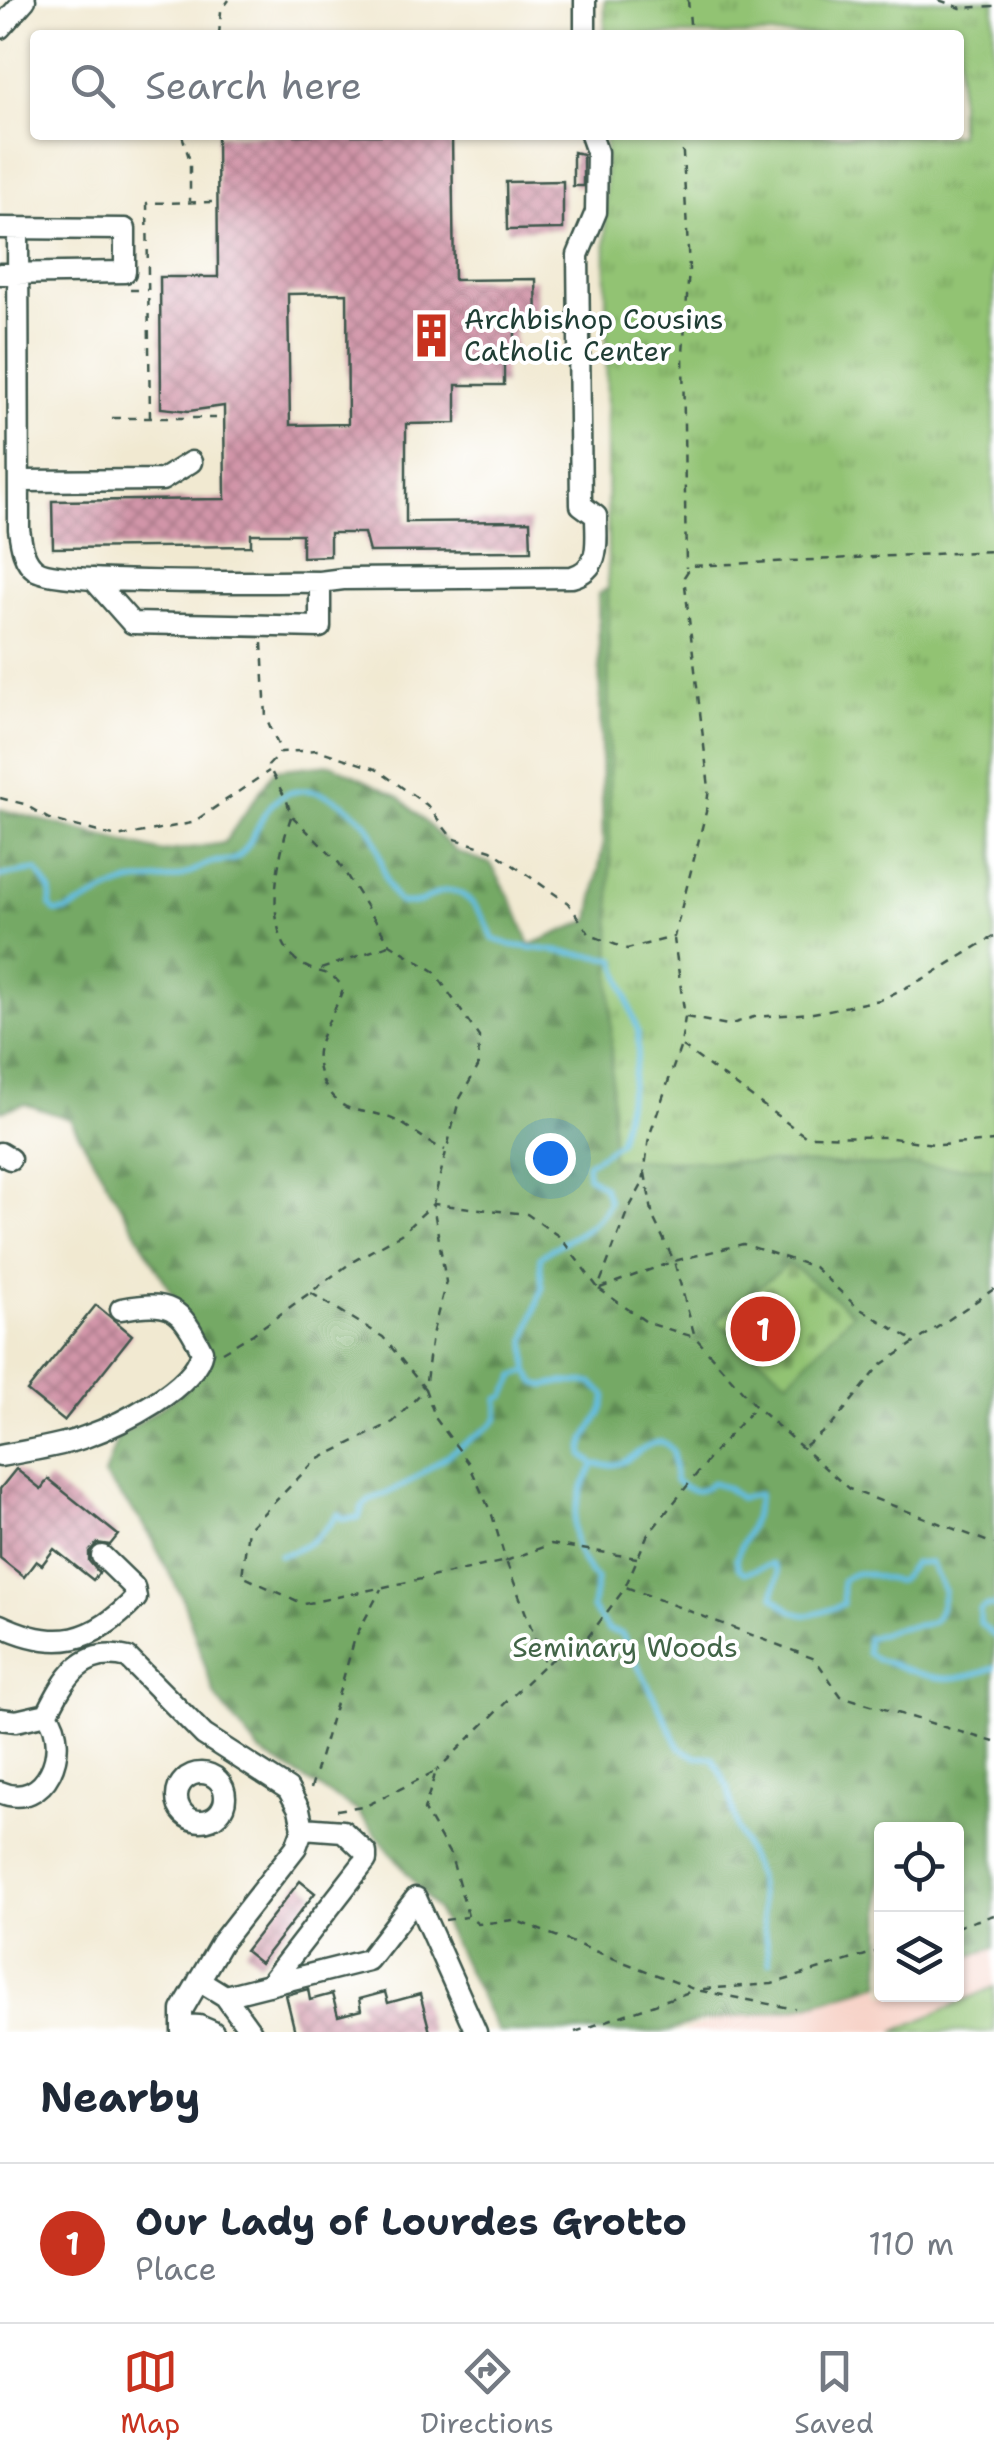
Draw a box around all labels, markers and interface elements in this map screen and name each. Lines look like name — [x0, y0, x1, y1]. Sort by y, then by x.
search box — [30, 30, 964, 140]
icon: search — [65, 58, 120, 113]
text: Search here — [145, 60, 362, 111]
place label: Archbishop Cousins Catholic Center — [464, 300, 724, 370]
building icon: Archbishop Cousins Catholic Center — [407, 311, 455, 359]
your location — [525, 1133, 576, 1184]
pin: 1 — [730, 1292, 796, 1366]
park label: Seminary Woods — [512, 1628, 738, 1666]
map controls — [874, 1822, 964, 2002]
button: locate — [874, 1822, 964, 1912]
button: layers — [874, 1912, 964, 2002]
text: Nearby — [40, 2069, 200, 2125]
text: Our Lady of Lourdes Grotto — [135, 2196, 687, 2247]
text: 1 — [65, 2222, 80, 2265]
text: 110 m — [868, 2222, 954, 2265]
text: Place — [135, 2247, 217, 2290]
tab: Map — [120, 2344, 180, 2442]
tab: Directions — [421, 2344, 554, 2442]
tab: Saved — [794, 2344, 874, 2442]

